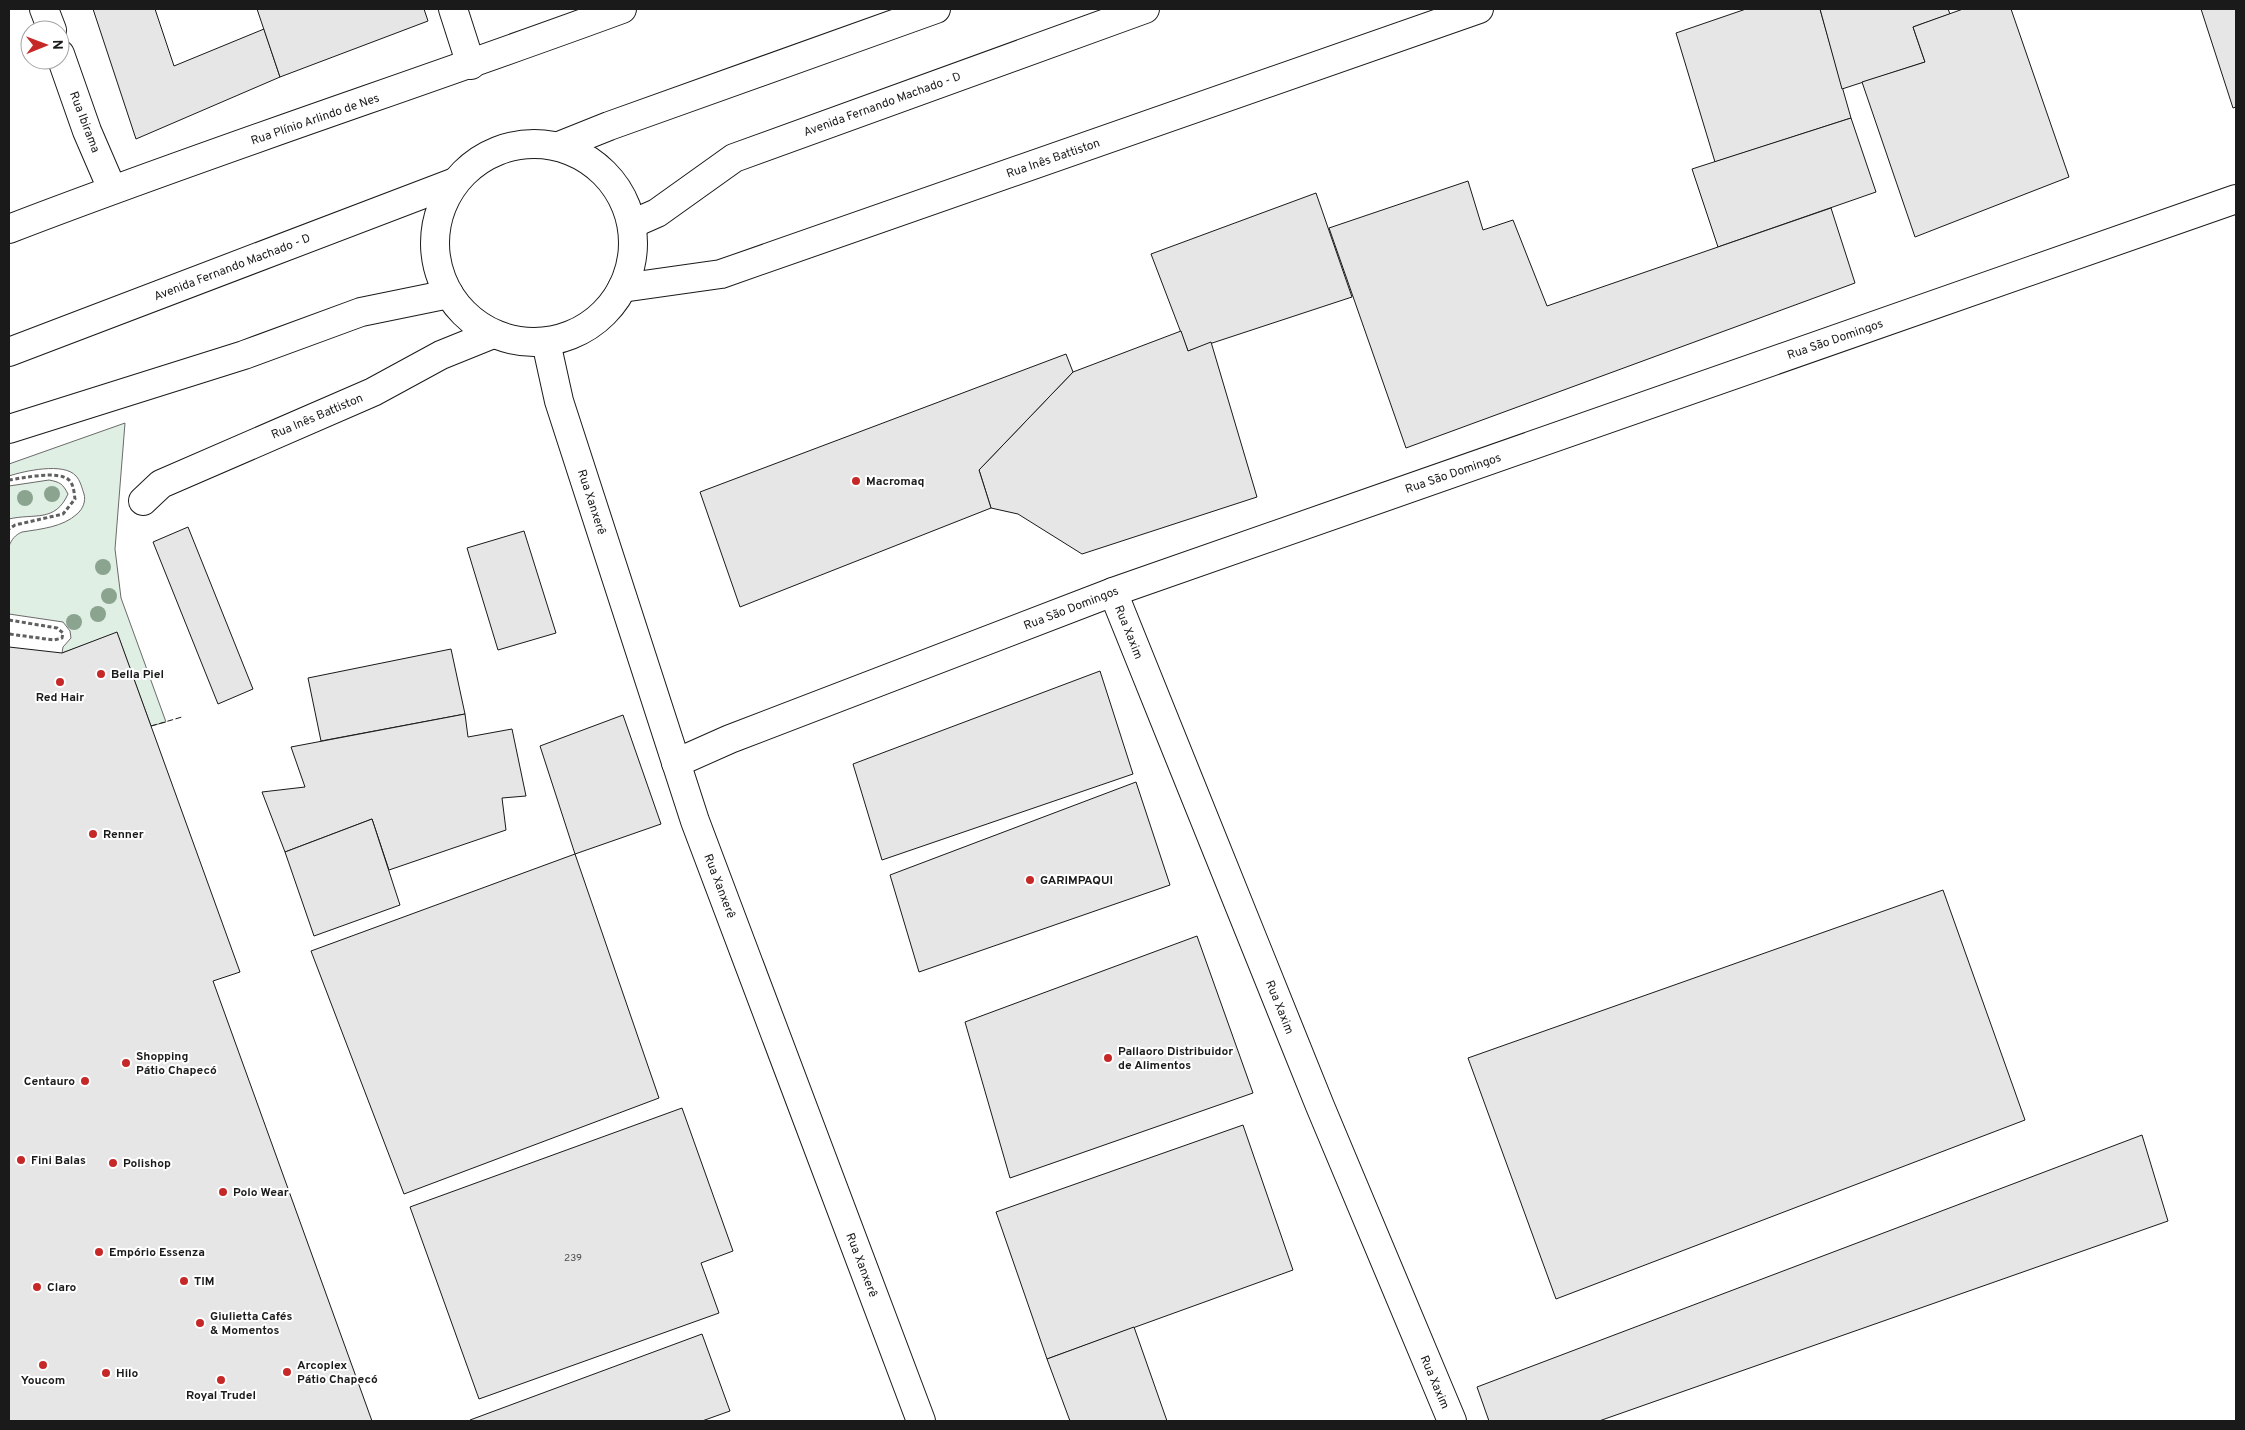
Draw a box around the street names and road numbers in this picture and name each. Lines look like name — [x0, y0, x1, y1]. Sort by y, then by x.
street label: Avenida Fernando Machado - D — [801, 69, 963, 141]
street label: Rua Ibirama — [65, 89, 103, 155]
street label: Rua Plínio Arlindo de Nes — [249, 90, 382, 149]
street label: Rua Inês Battiston — [1004, 135, 1102, 182]
street label: Avenida Fernando Machado - D — [152, 231, 313, 305]
street label: Rua São Domingos — [1785, 316, 1885, 364]
street label: Rua Inês Battiston — [269, 390, 366, 443]
street label: Rua São Domingos — [1403, 450, 1503, 498]
street label: Rua Xanxerê — [573, 468, 609, 537]
street label: Rua São Domingos — [1022, 583, 1121, 634]
street label: Rua Xaxim — [1110, 603, 1146, 662]
street label: Rua Xanxerê — [699, 852, 739, 921]
street label: Rua Xaxim — [1261, 978, 1297, 1037]
street label: Rua Xanxerê — [841, 1231, 881, 1300]
street label: Rua Xaxim — [1416, 1353, 1453, 1412]

